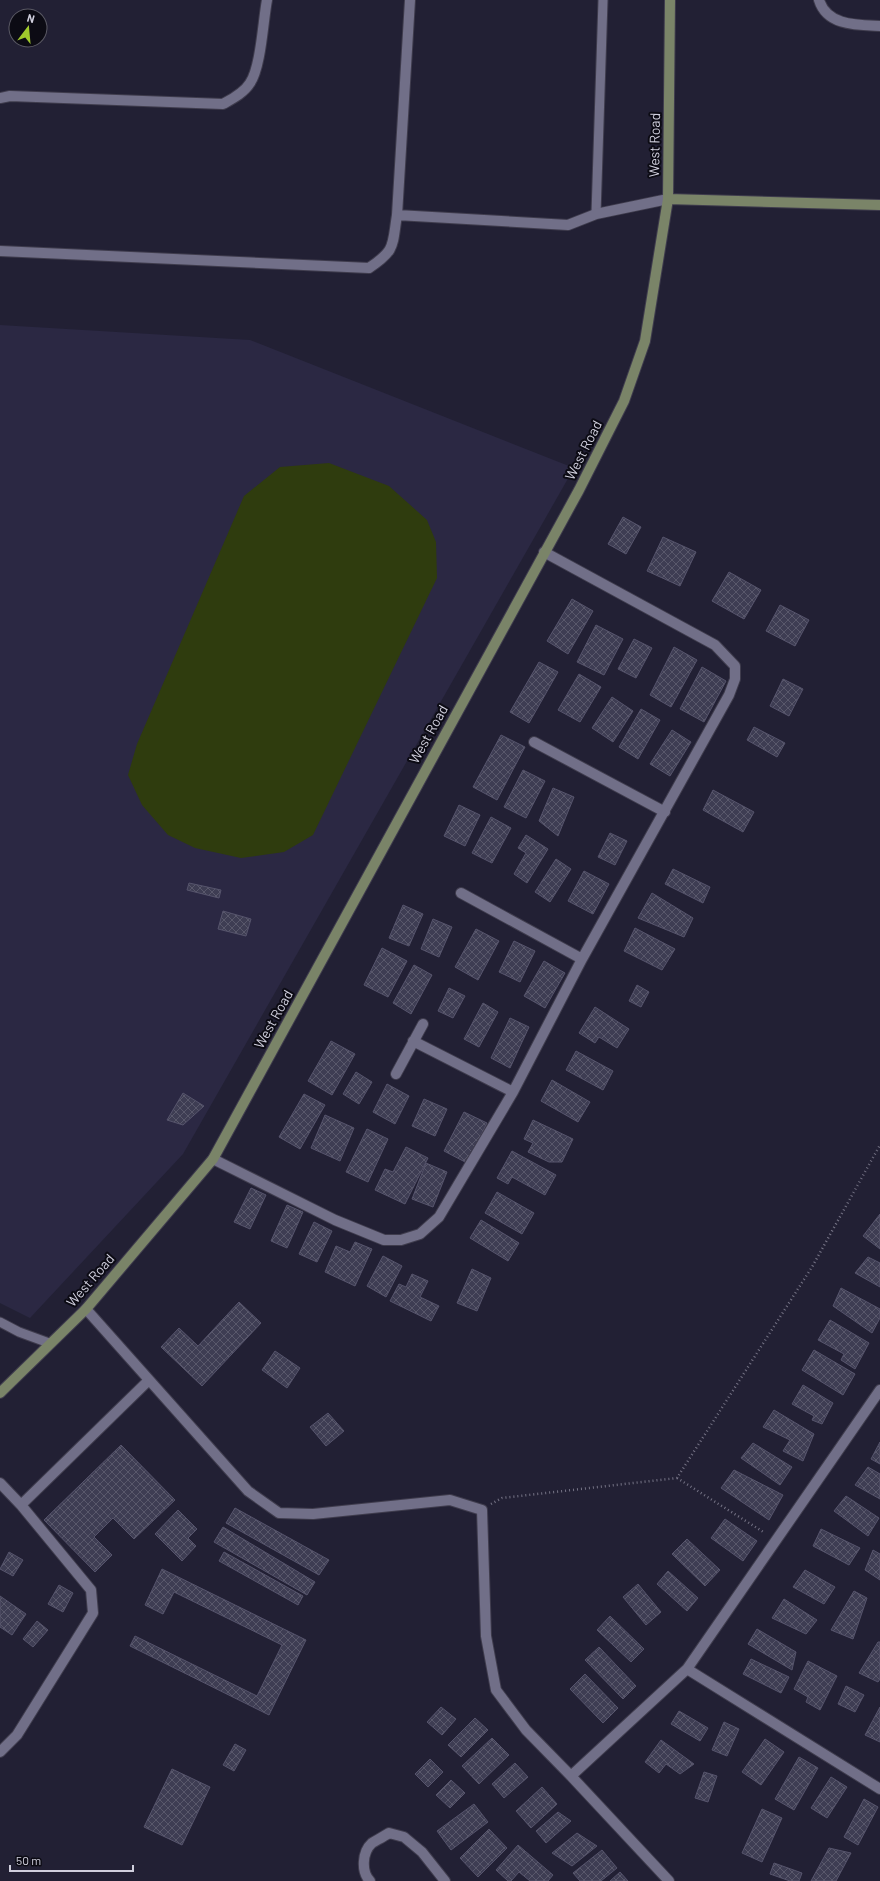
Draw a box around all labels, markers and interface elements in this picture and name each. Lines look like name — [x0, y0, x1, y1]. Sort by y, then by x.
north arrow — [8, 8, 48, 48]
text: N — [26, 11, 36, 25]
street label: West Road — [645, 113, 663, 177]
street label: West Road — [561, 417, 605, 483]
street label: West Road — [405, 702, 451, 766]
street label: West Road — [250, 987, 296, 1051]
street label: West Road — [62, 1250, 118, 1310]
scale bar — [10, 1847, 133, 1873]
text: 50 m — [16, 1853, 41, 1867]

